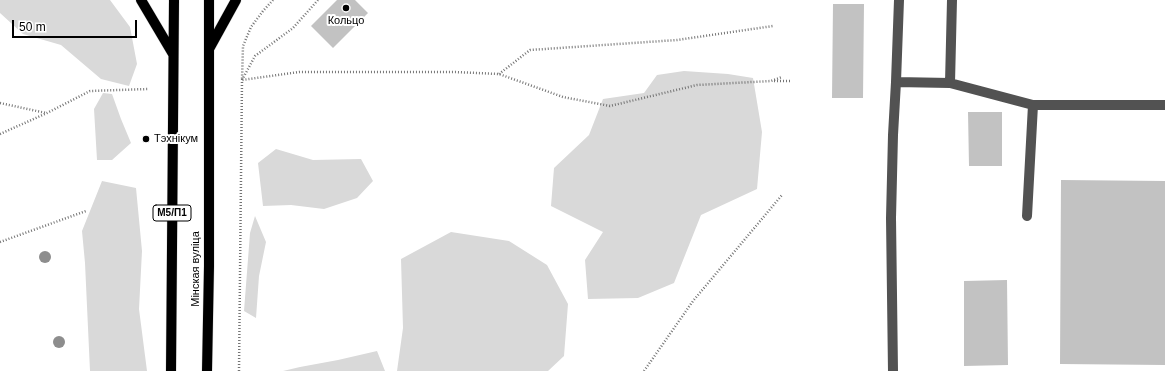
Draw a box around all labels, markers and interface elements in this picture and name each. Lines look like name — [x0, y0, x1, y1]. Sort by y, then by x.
marker: Кольцо — [341, 3, 351, 13]
scale bar — [14, 12, 139, 38]
place label: Кольцо — [328, 14, 364, 28]
text: 50 m — [19, 20, 46, 34]
place label: Тэхнікум — [154, 132, 198, 146]
marker: Тэхнікум — [141, 134, 151, 144]
road number: М5/П1 — [153, 205, 191, 221]
street label: Мінская вуліца — [189, 231, 203, 307]

